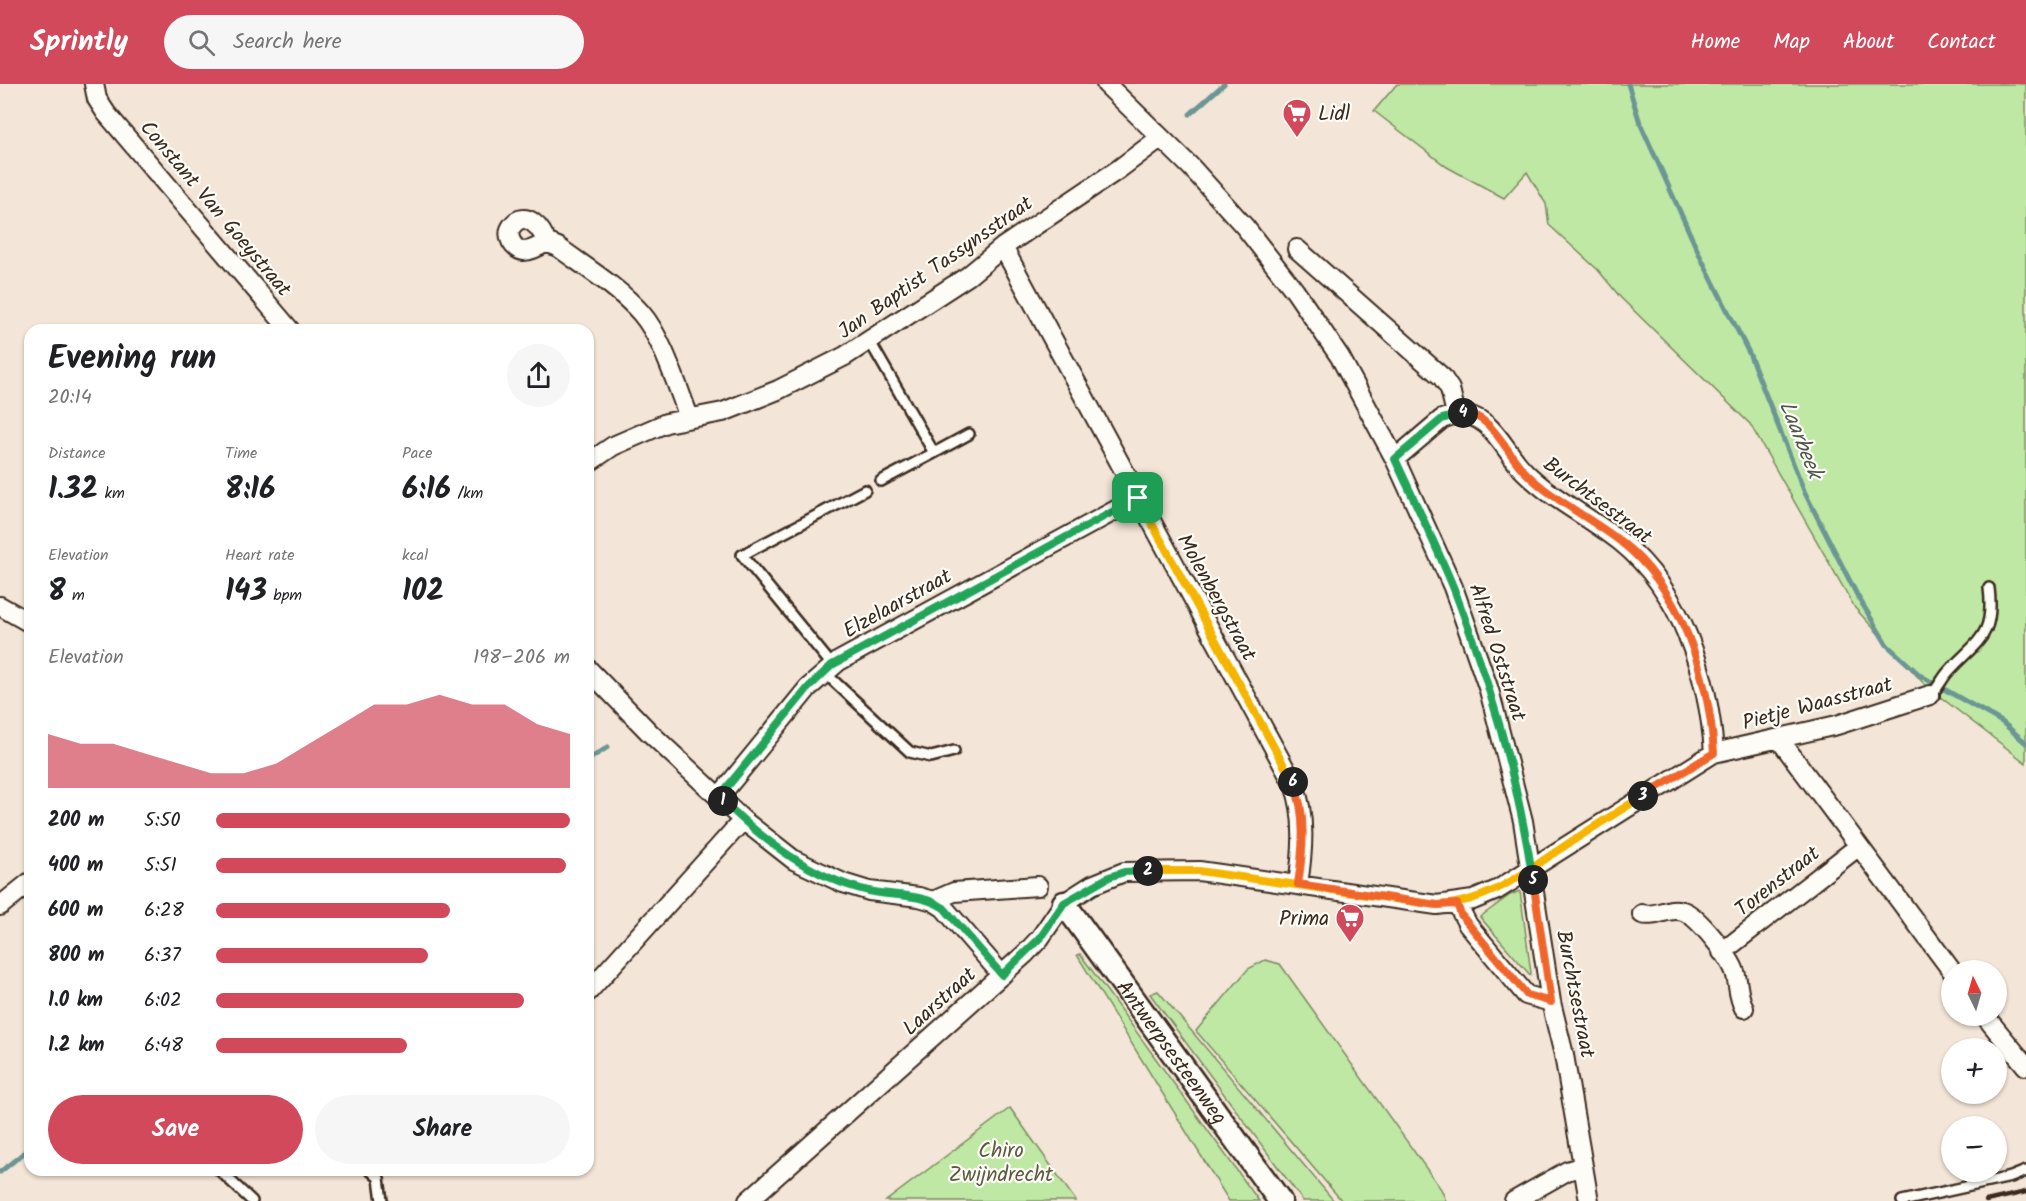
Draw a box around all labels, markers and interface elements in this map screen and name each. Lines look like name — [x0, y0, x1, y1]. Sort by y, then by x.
search box — [164, 15, 584, 69]
text: Sprintly — [30, 20, 128, 65]
text: Search here — [233, 25, 342, 60]
icon: search — [185, 26, 218, 59]
text: Home — [1691, 26, 1740, 59]
text: Map — [1773, 26, 1810, 59]
text: About — [1843, 26, 1894, 59]
text: Contact — [1927, 26, 1996, 59]
supermarket icon: Lidl — [1281, 97, 1313, 139]
place label: Lidl — [1318, 98, 1350, 131]
street label: Constant Van Goeystraat — [131, 113, 299, 305]
street label: Jan Baptist Tassynsstraat — [831, 188, 1041, 348]
text: Evening run — [48, 333, 216, 386]
button: share — [507, 344, 570, 407]
text: 20:14 — [48, 382, 92, 414]
water label: Laarbeek — [1768, 396, 1833, 488]
pin: 4 — [1448, 398, 1478, 428]
text: 4 — [1459, 400, 1467, 425]
text: Distance — [48, 441, 106, 466]
text: Time — [225, 441, 257, 466]
text: Pace — [402, 441, 433, 466]
street label: Burchtsestraat — [1535, 449, 1659, 554]
text: 1.32 — [48, 466, 98, 514]
text: 8:16 — [225, 466, 275, 514]
text: 6:16 — [402, 466, 451, 514]
pin — [1112, 472, 1163, 523]
text: km — [98, 481, 125, 506]
text: /km — [451, 481, 483, 506]
icon: arrive — [1121, 481, 1154, 514]
street label: Molenbergstraat — [1167, 528, 1265, 668]
text: Elevation — [48, 543, 109, 568]
text: Heart rate — [225, 543, 295, 568]
text: kcal — [402, 543, 428, 568]
street label: Elzelaarstraat — [837, 560, 959, 648]
text: 8 — [48, 568, 66, 616]
text: 143 — [225, 568, 267, 616]
text: 102 — [402, 568, 444, 616]
street label: Alfred Oststraat — [1459, 579, 1535, 726]
text: m — [66, 583, 85, 608]
text: bpm — [267, 583, 302, 608]
text: Elevation — [48, 642, 124, 674]
text: 198–206 m — [473, 642, 570, 674]
street label: Pietje Waasstraat — [1739, 668, 1897, 740]
pin: 6 — [1278, 767, 1308, 797]
text: 6 — [1289, 769, 1297, 794]
pin: 3 — [1628, 781, 1658, 811]
text: 3 — [1639, 783, 1647, 808]
pin: 1 — [708, 786, 738, 816]
text: 1 — [721, 788, 725, 813]
text: 200 m — [48, 805, 104, 837]
text: 5:50 — [144, 805, 180, 837]
street label: Torenstraat — [1728, 838, 1828, 926]
text: 400 m — [48, 850, 104, 882]
text: 5:51 — [144, 850, 177, 882]
pin: 2 — [1133, 856, 1163, 886]
text: 2 — [1143, 858, 1153, 883]
pin: 5 — [1518, 865, 1548, 895]
text: 5 — [1529, 867, 1537, 892]
text: 600 m — [48, 895, 103, 927]
text: 6:28 — [144, 895, 184, 927]
supermarket icon: Prima — [1334, 902, 1366, 944]
place label: Prima — [1279, 903, 1329, 936]
street label: Burchtsestraat — [1546, 928, 1603, 1062]
text: 800 m — [48, 940, 104, 972]
text: 6:37 — [144, 940, 181, 972]
street label: Laarstraat — [896, 959, 985, 1044]
north arrow — [1941, 960, 2007, 1026]
map controls — [1941, 960, 2007, 1182]
street label: Antwerpsesteenweg — [1107, 974, 1235, 1132]
text: 1.0 km — [48, 985, 103, 1017]
text: 6:02 — [144, 985, 182, 1017]
text: 1.2 km — [48, 1030, 104, 1062]
text: 6:48 — [144, 1030, 183, 1062]
button: + — [1941, 1038, 2007, 1104]
button: Save — [48, 1095, 303, 1164]
button: Share — [315, 1095, 570, 1164]
button: − — [1941, 1116, 2007, 1182]
park label: Chiro Zwijndrecht — [949, 1135, 1054, 1192]

